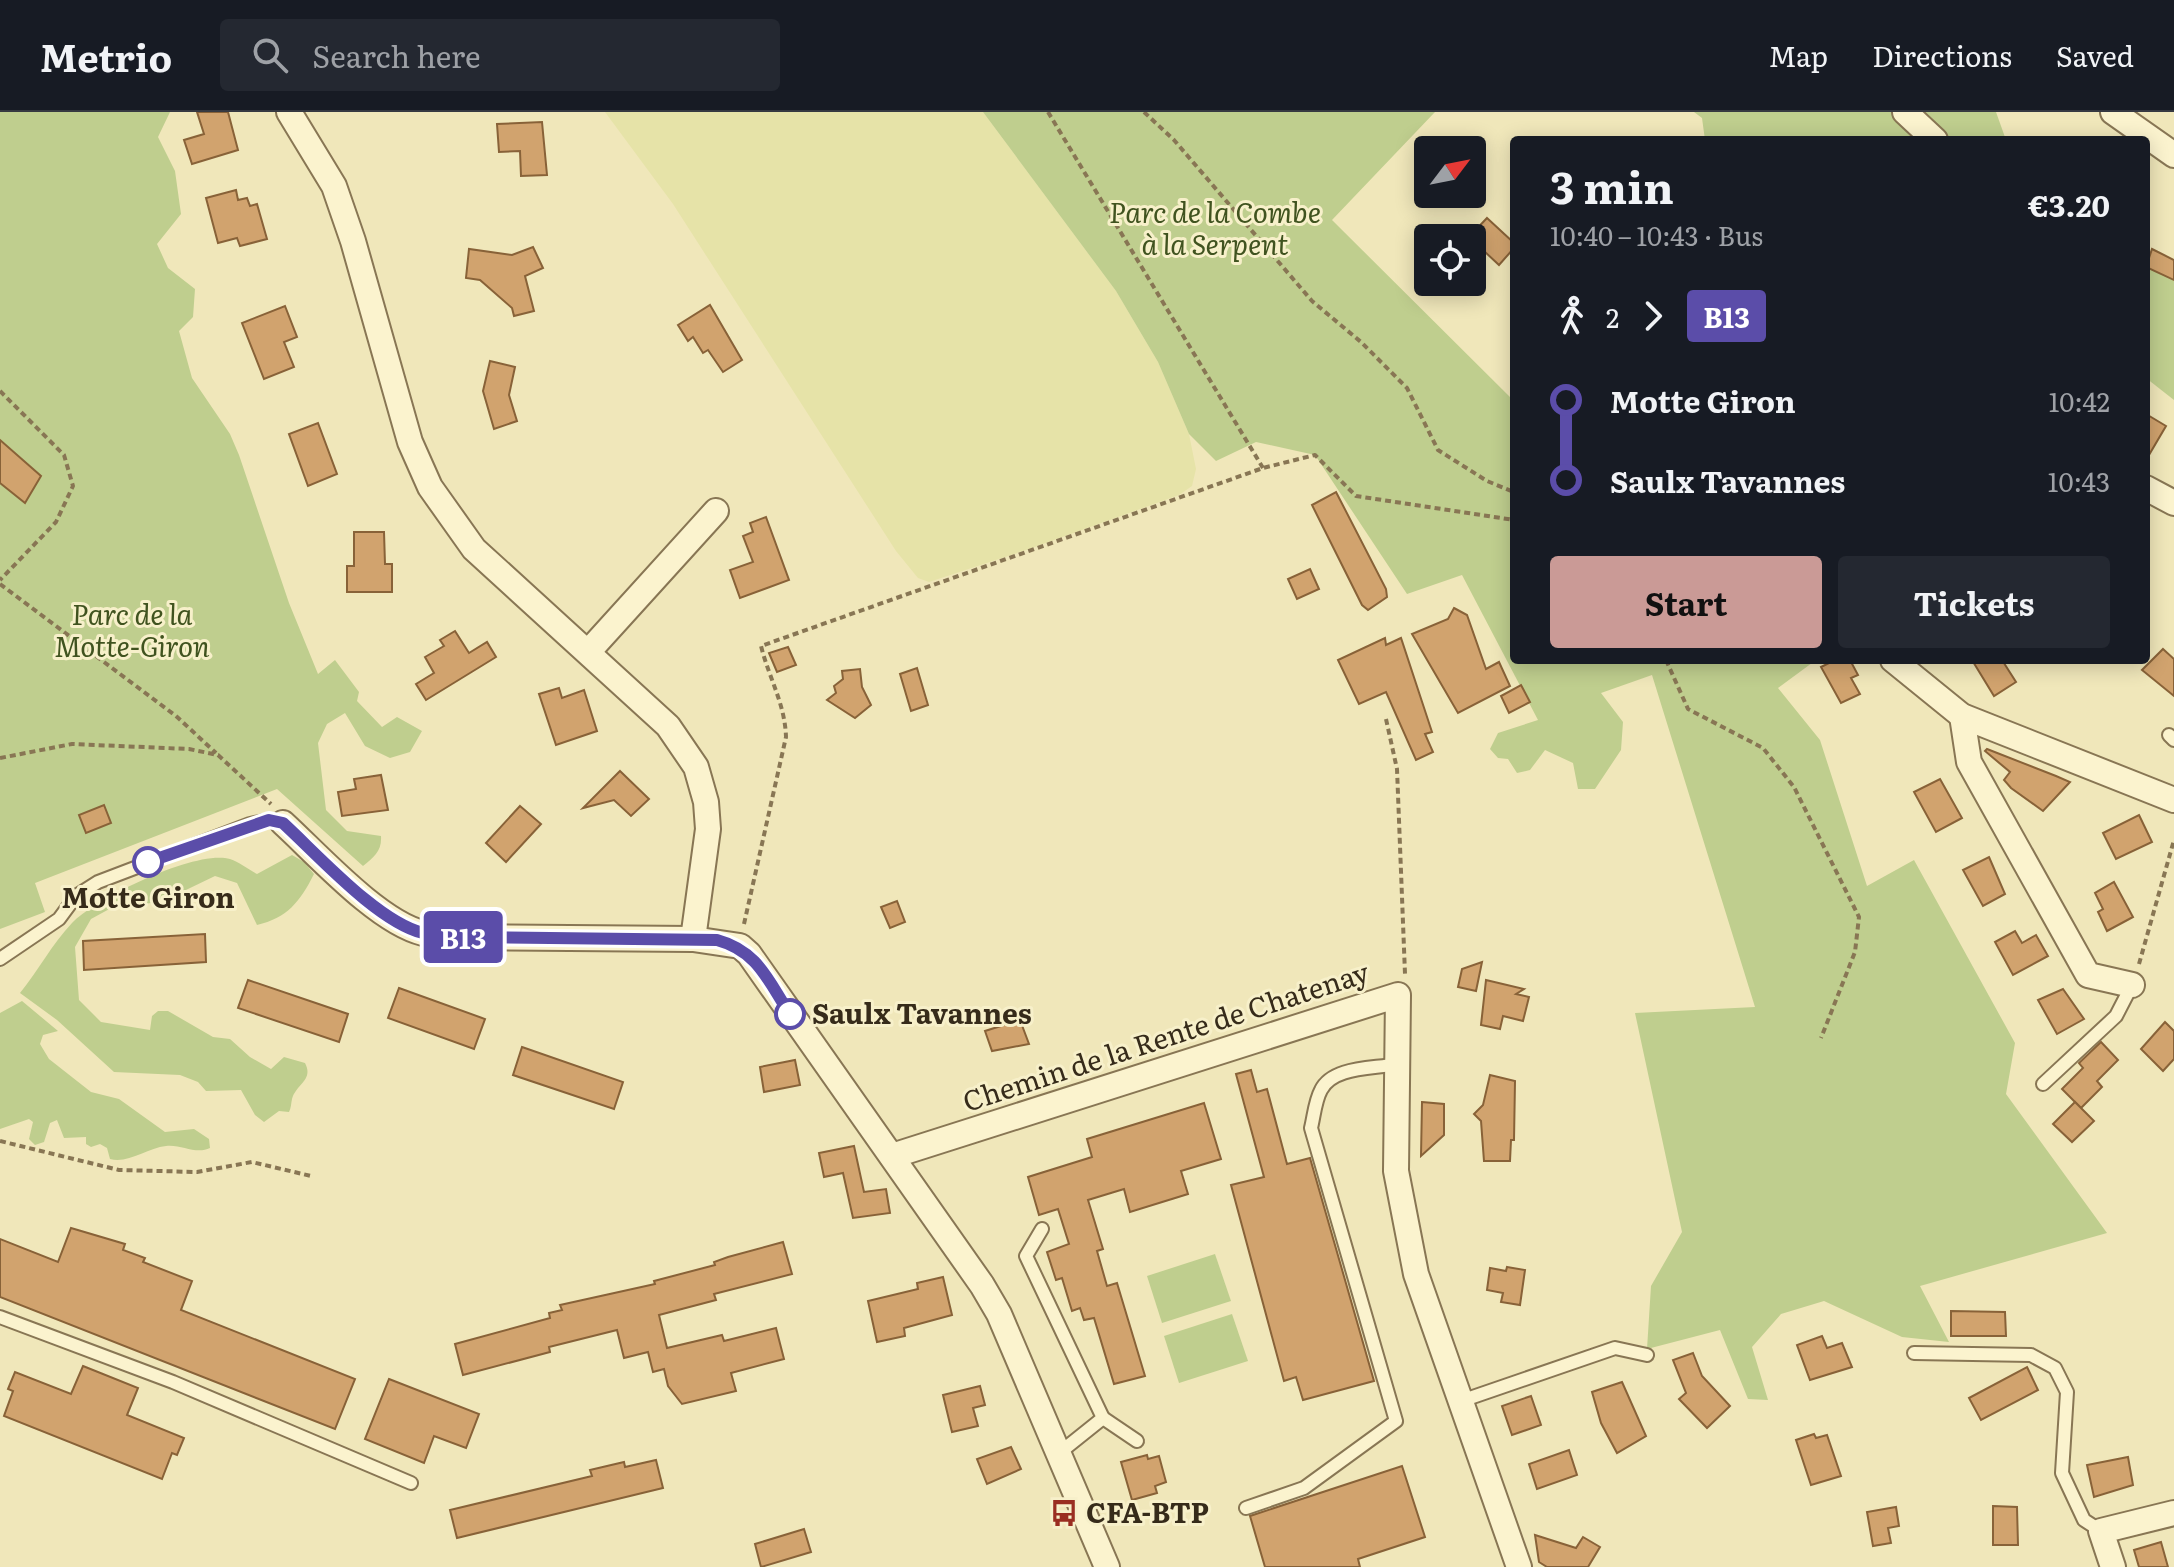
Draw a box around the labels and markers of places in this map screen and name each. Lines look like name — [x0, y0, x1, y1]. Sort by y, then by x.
marker: Motte Giron — [133, 847, 163, 877]
place label: Motte Giron — [61, 875, 235, 917]
place label: Saulx Tavannes — [812, 991, 1032, 1033]
marker: Saulx Tavannes — [775, 999, 805, 1029]
place label: CFA-BTP — [1086, 1490, 1209, 1532]
bus stop icon: CFA-BTP — [1049, 1498, 1079, 1528]

